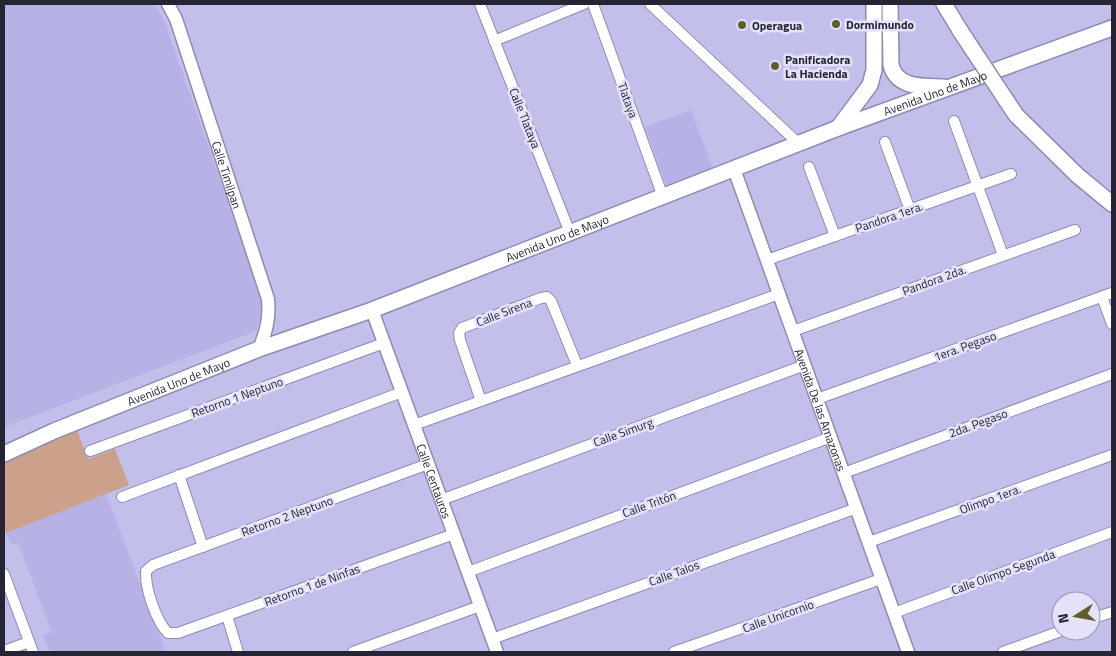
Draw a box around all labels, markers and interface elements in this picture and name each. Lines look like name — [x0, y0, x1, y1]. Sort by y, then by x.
place label: Dormimundo — [846, 15, 914, 34]
place label: Operagua — [752, 16, 802, 35]
marker: Dormimundo — [830, 18, 842, 30]
marker: Operagua — [736, 19, 748, 31]
place label: Panificadora La Hacienda — [785, 50, 850, 83]
marker: Panificadora La Hacienda — [769, 60, 781, 72]
street label: Avenida Uno de Mayo — [881, 65, 990, 120]
street label: Tlataya — [613, 79, 643, 121]
street label: Calle Tlataya — [504, 85, 546, 151]
street label: Calle Timilpan — [207, 139, 247, 211]
street label: Pandora 1era. — [853, 197, 925, 237]
street label: Avenida Uno de Mayo — [503, 209, 611, 266]
street label: Pandora 2da. — [899, 260, 969, 300]
street label: Calle Sirena — [473, 293, 535, 331]
street label: 1era. Pegaso — [931, 326, 999, 366]
street label: Avenida De las Amazonas — [790, 346, 852, 474]
street label: Avenida Uno de Mayo — [124, 352, 233, 410]
street label: Retorno 1 Neptuno — [188, 372, 286, 422]
street label: 2da. Pegaso — [946, 404, 1010, 442]
street label: Calle Simurg — [590, 412, 656, 452]
street label: Calle Centauros — [412, 441, 457, 521]
street label: Olimpo 1era. — [957, 479, 1023, 519]
street label: Calle Tritón — [620, 486, 678, 522]
street label: Retorno 2 Neptuno — [238, 491, 336, 541]
street label: Calle Olimpo Segunda — [948, 544, 1058, 600]
street label: Calle Talos — [646, 555, 702, 591]
street label: Retorno 1 de Ninfas — [261, 559, 363, 611]
north arrow — [1051, 591, 1101, 641]
street label: Calle Unicornio — [740, 594, 816, 638]
text: N — [1052, 612, 1074, 625]

